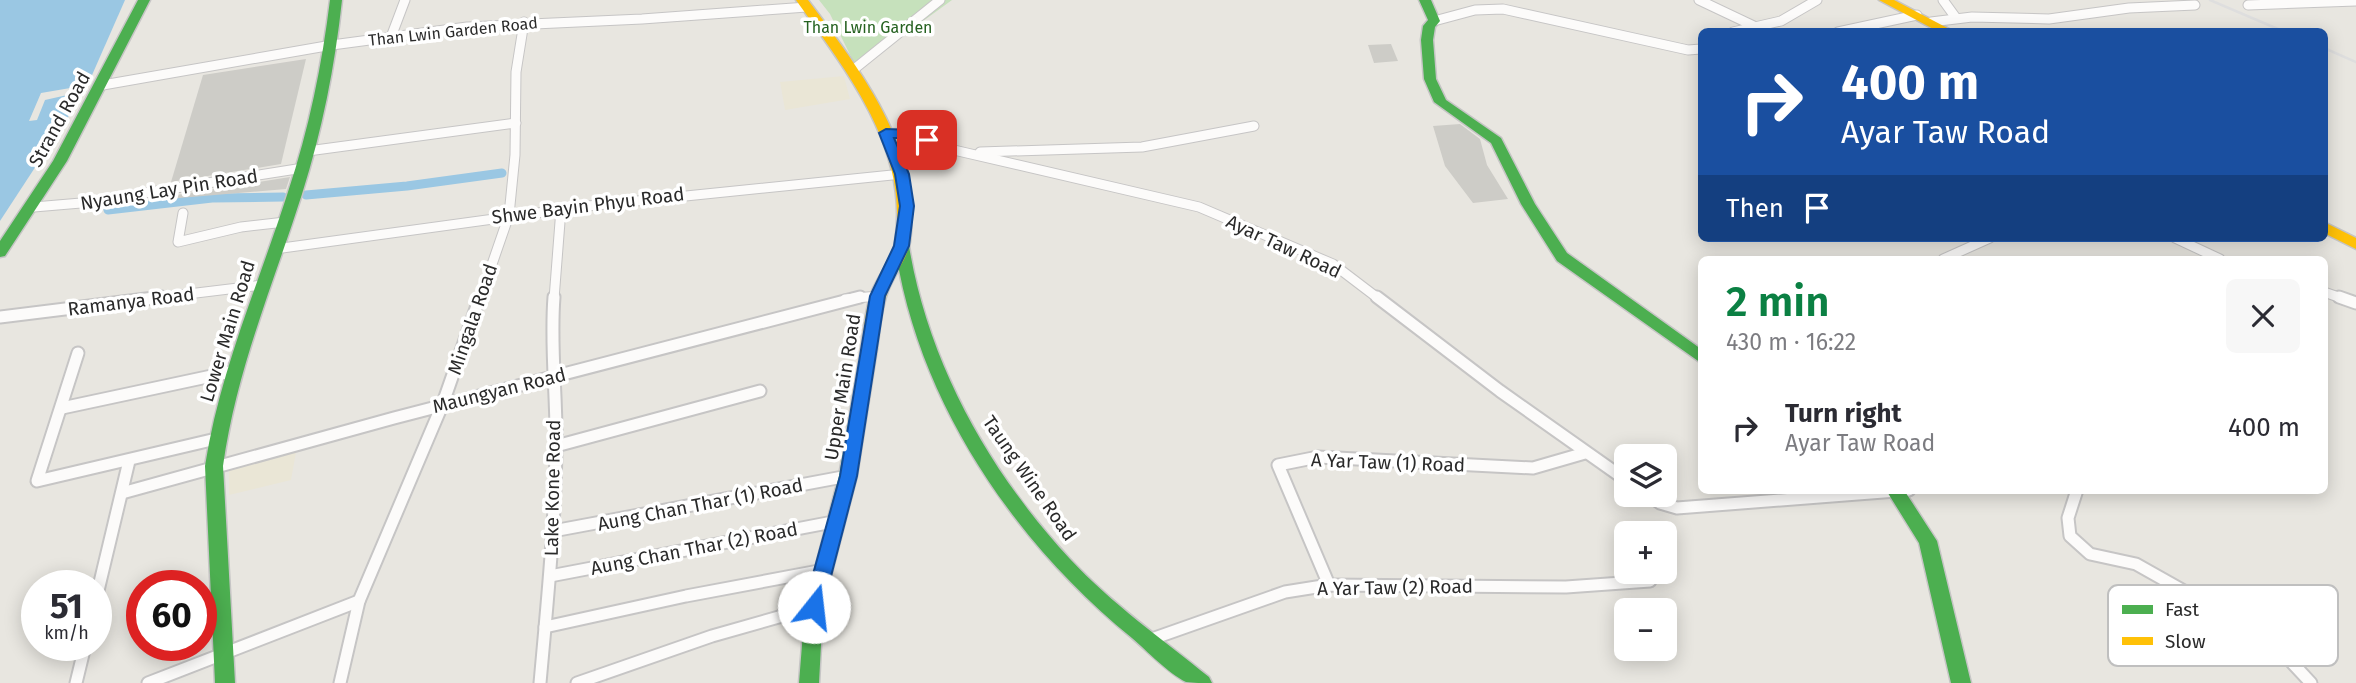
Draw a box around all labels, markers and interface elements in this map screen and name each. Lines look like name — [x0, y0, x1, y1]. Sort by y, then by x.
street label: Than Lwin Garden Road — [367, 13, 539, 50]
park label: Than Lwin Garden — [804, 18, 933, 37]
text: 400 m — [1841, 53, 1979, 112]
icon: right — [1726, 56, 1817, 147]
street label: Strand Road — [24, 67, 95, 171]
pin — [897, 110, 957, 170]
text: Ayar Taw Road — [1841, 113, 2050, 151]
icon: arrive — [908, 121, 946, 159]
street label: Nyaung Lay Pin Road — [79, 164, 260, 215]
street label: Shwe Bayin Phyu Road — [490, 182, 686, 229]
icon: arrive — [1798, 189, 1836, 227]
text: Then — [1726, 193, 1784, 224]
street label: Ayar Taw Road — [1223, 210, 1345, 283]
street label: Lower Main Road — [195, 258, 260, 405]
street label: Mingala Road — [443, 261, 502, 378]
text: 2 min — [1726, 277, 1830, 327]
button: close — [2226, 279, 2300, 353]
street label: Ramanya Road — [66, 282, 196, 321]
street label: Upper Main Road — [820, 312, 865, 462]
text: 430 m · 16:22 — [1726, 328, 1856, 356]
street label: Maungyan Road — [430, 363, 568, 418]
text: Turn right — [1785, 398, 1902, 429]
icon: right — [1726, 409, 1764, 447]
street label: Taung Wine Road — [978, 411, 1081, 545]
text: 400 m — [2228, 412, 2300, 443]
street label: Lake Kone Road — [540, 419, 565, 557]
text: Ayar Taw Road — [1785, 429, 1935, 457]
map controls — [1614, 444, 1677, 661]
button: layers — [1614, 444, 1677, 507]
street label: A Yar Taw (1) Road — [1310, 448, 1466, 477]
street label: Aung Chan Thar (1) Road — [595, 473, 805, 536]
street label: Aung Chan Thar (2) Road — [589, 517, 800, 580]
button: + — [1614, 521, 1677, 584]
speed limit sign: 60 — [126, 570, 217, 661]
position arrow — [777, 570, 851, 644]
street label: A Yar Taw (2) Road — [1317, 575, 1473, 600]
text: 51 — [50, 585, 83, 627]
legend — [2108, 585, 2338, 666]
button: − — [1614, 598, 1677, 661]
text: Fast — [2165, 598, 2199, 621]
text: km/h — [44, 622, 89, 644]
text: Slow — [2165, 630, 2206, 653]

